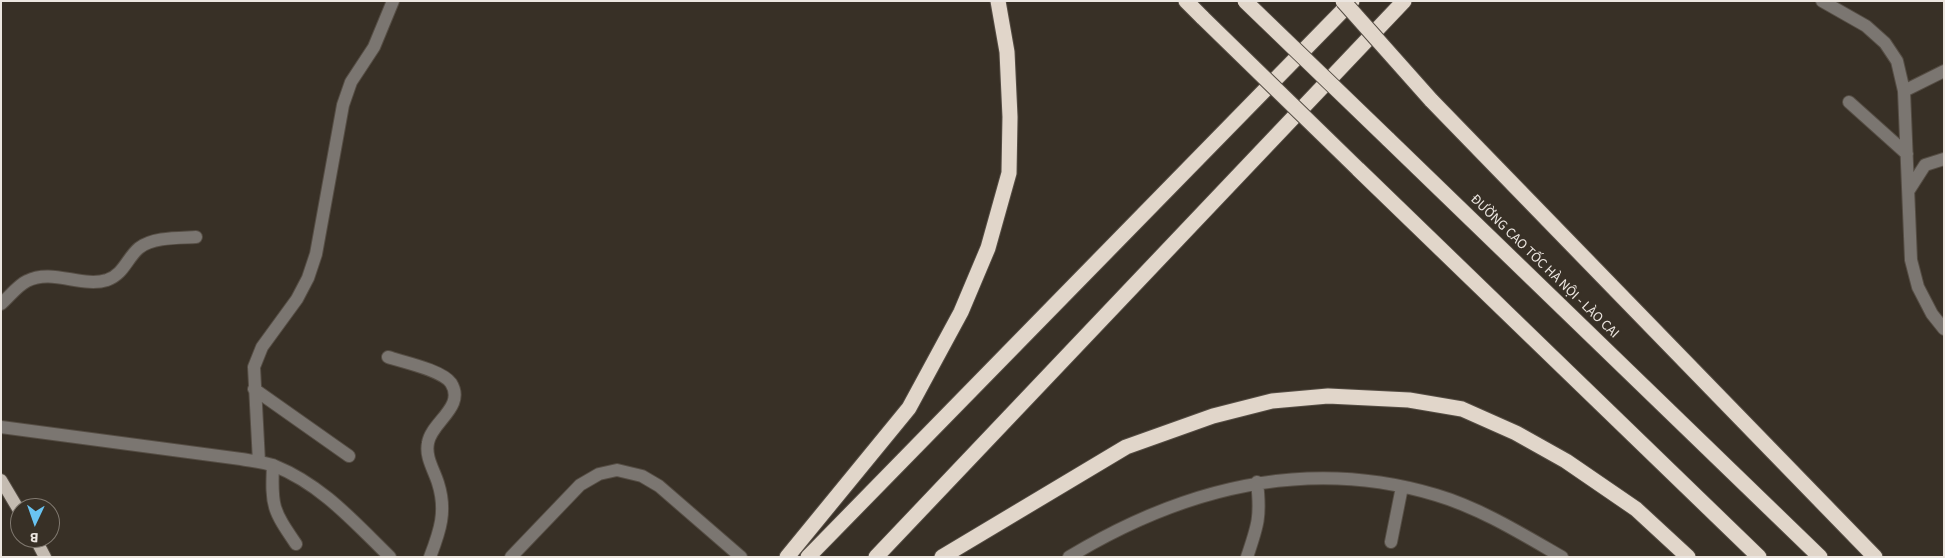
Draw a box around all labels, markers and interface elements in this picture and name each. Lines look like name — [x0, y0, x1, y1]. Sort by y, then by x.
street label: ĐƯỜNG CAO TỐC HÀ NỘI - LÀO CAI — [1466, 192, 1622, 342]
north arrow — [10, 498, 60, 548]
text: B — [30, 527, 39, 547]

